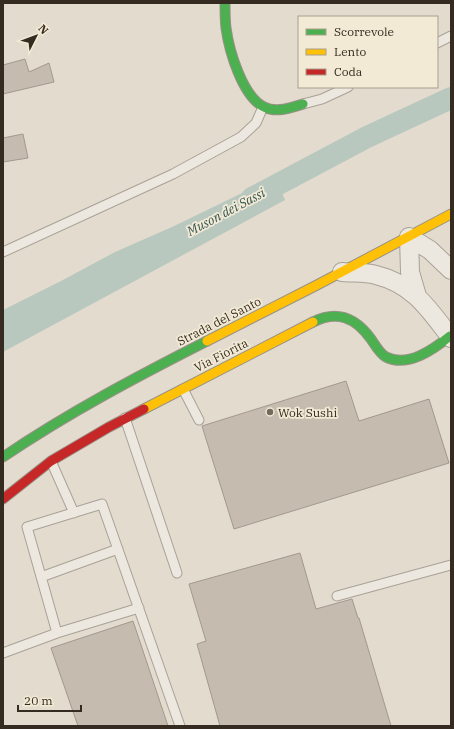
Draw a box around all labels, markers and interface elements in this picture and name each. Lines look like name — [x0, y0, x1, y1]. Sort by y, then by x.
north arrow — [16, 16, 56, 56]
legend — [298, 16, 438, 88]
text: N — [35, 21, 52, 37]
text: Scorrevole — [334, 24, 394, 39]
text: Lento — [334, 44, 366, 59]
text: Coda — [334, 64, 363, 79]
water label: Muson dei Sassi — [183, 184, 268, 240]
street label: Strada del Santo — [175, 293, 264, 349]
street label: Via Fiorita — [192, 335, 251, 375]
place label: Wok Sushi — [278, 405, 337, 420]
marker: Wok Sushi — [265, 407, 275, 417]
scale bar — [18, 687, 81, 713]
text: 20 m — [24, 693, 53, 708]

